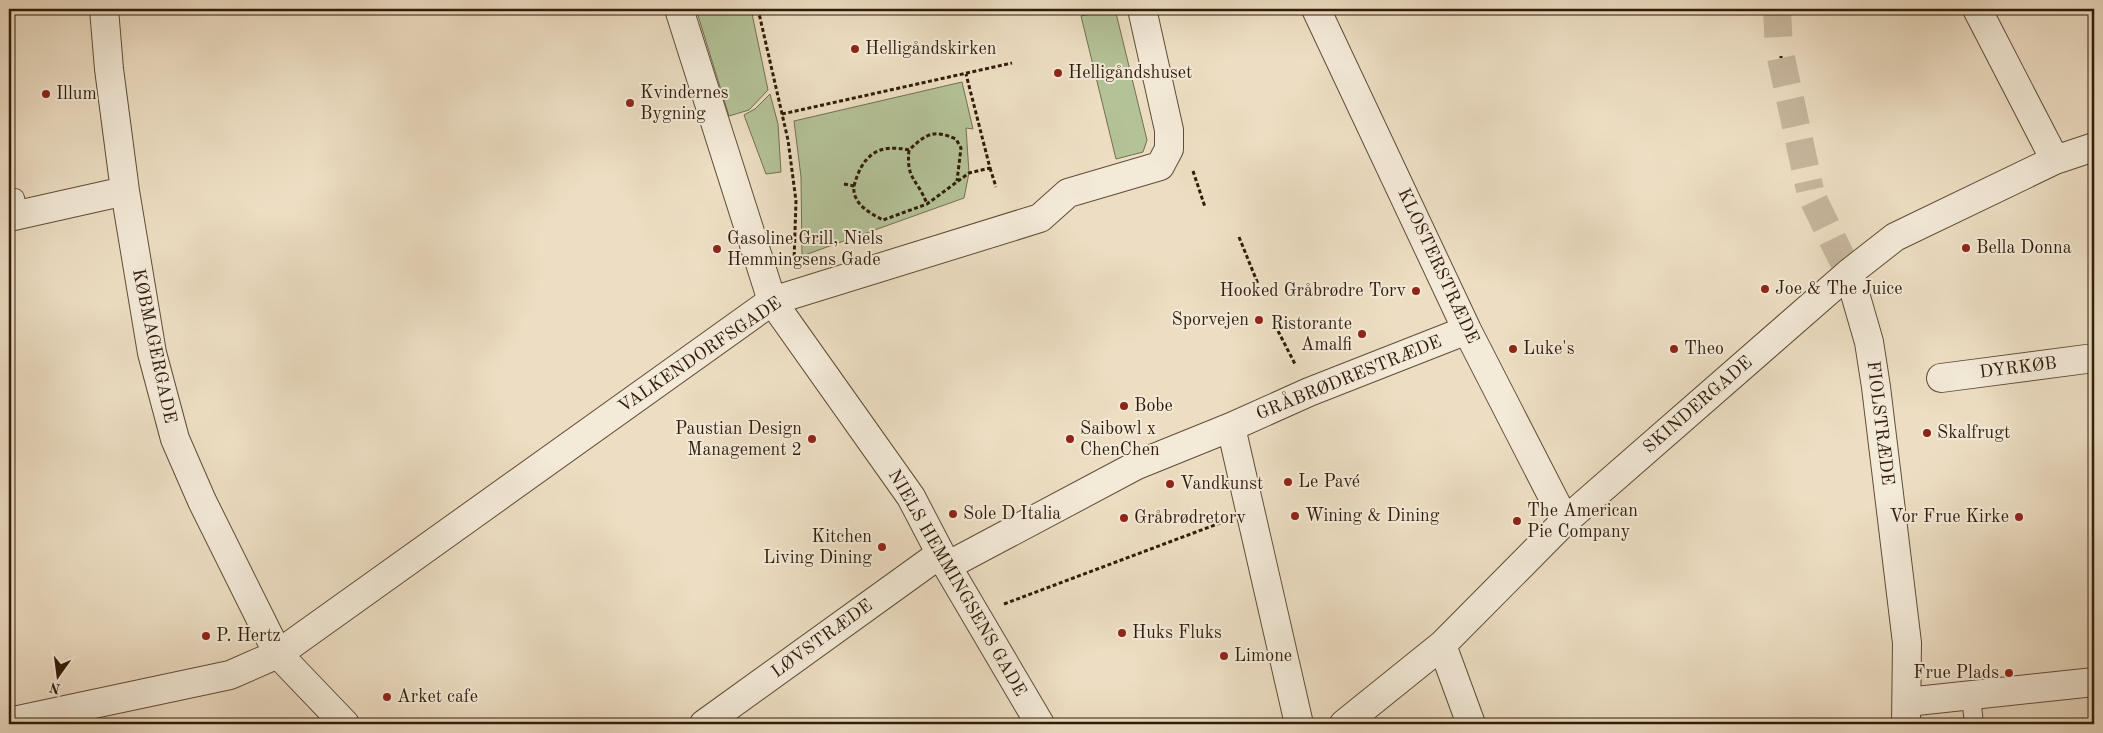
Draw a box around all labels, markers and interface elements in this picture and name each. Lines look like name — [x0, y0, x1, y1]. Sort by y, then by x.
place label: Helligåndskirken — [865, 40, 997, 58]
marker: Helligåndskirken — [849, 43, 861, 55]
place label: Helligåndshuset — [1068, 64, 1192, 82]
marker: Helligåndshuset — [1052, 67, 1064, 79]
place label: Kvindernes Bygning — [640, 84, 729, 123]
place label: Illum — [56, 85, 97, 103]
marker: Illum — [40, 88, 52, 100]
marker: Kvindernes Bygning — [624, 97, 636, 109]
street label: KLOSTERSTRÆDE — [1394, 186, 1482, 346]
place label: Gasoline Grill, Niels Hemmingsens Gade — [727, 230, 883, 269]
place label: Bella Donna — [1976, 239, 2072, 257]
marker: Bella Donna — [1960, 242, 1972, 254]
marker: Gasoline Grill, Niels Hemmingsens Gade — [711, 243, 723, 255]
street label: KØBMAGERGADE — [129, 267, 179, 425]
place label: Joe & The Juice — [1775, 280, 1902, 298]
place label: Hooked Gråbrødre Torv — [1220, 282, 1406, 300]
marker: Joe & The Juice — [1759, 283, 1771, 295]
marker: Hooked Gråbrødre Torv — [1410, 285, 1422, 297]
street label: VALKENDORFSGADE — [615, 294, 785, 416]
place label: Sporvejen — [1171, 311, 1249, 329]
marker: Sporvejen — [1253, 314, 1265, 326]
place label: Ristorante Amalfi — [1271, 315, 1352, 354]
street label: GRÅBRØDRESTRÆDE — [1252, 328, 1444, 423]
marker: Ristorante Amalfi — [1356, 328, 1368, 340]
place label: Luke's — [1523, 340, 1575, 358]
place label: Theo — [1684, 340, 1724, 358]
marker: Luke's — [1507, 343, 1519, 355]
marker: Theo — [1668, 343, 1680, 355]
street label: SKINDERGADE — [1640, 353, 1756, 457]
street label: DYRKØB — [1978, 354, 2058, 382]
street label: FIOLSTRÆDE — [1863, 360, 1897, 486]
place label: Bobe — [1134, 397, 1173, 415]
marker: Bobe — [1118, 400, 1130, 412]
place label: Paustian Design Management 2 — [675, 420, 802, 459]
place label: Saibowl x ChenChen — [1080, 420, 1160, 459]
place label: Skalfrugt — [1937, 424, 2010, 442]
marker: Skalfrugt — [1921, 427, 1933, 439]
marker: Paustian Design Management 2 — [806, 433, 818, 445]
marker: Saibowl x ChenChen — [1064, 433, 1076, 445]
street label: NIELS HEMMINGSENS GADE — [885, 467, 1029, 699]
place label: Le Pavé — [1298, 473, 1360, 491]
place label: Vandkunst — [1180, 475, 1263, 493]
marker: Le Pavé — [1282, 476, 1294, 488]
marker: Vandkunst — [1164, 478, 1176, 490]
place label: The American Pie Company — [1527, 502, 1638, 541]
place label: Sole D Italia — [963, 505, 1061, 523]
place label: Wining & Dining — [1305, 507, 1440, 525]
marker: Sole D Italia — [947, 508, 959, 520]
place label: Vor Frue Kirke — [1890, 508, 2009, 526]
place label: Gråbrødretorv — [1134, 509, 1246, 527]
marker: Wining & Dining — [1289, 510, 1301, 522]
marker: Vor Frue Kirke — [2013, 511, 2025, 523]
marker: Gråbrødretorv — [1118, 512, 1130, 524]
marker: The American Pie Company — [1511, 515, 1523, 527]
place label: Kitchen Living Dining — [763, 528, 872, 567]
marker: Kitchen Living Dining — [876, 541, 888, 553]
street label: LØVSTRÆDE — [768, 596, 876, 682]
place label: Huks Fluks — [1132, 624, 1222, 642]
place label: P. Hertz — [216, 627, 281, 645]
marker: Huks Fluks — [1116, 627, 1128, 639]
marker: P. Hertz — [200, 630, 212, 642]
place label: Limone — [1234, 647, 1292, 665]
north arrow — [32, 650, 82, 700]
marker: Limone — [1218, 650, 1230, 662]
place label: Frue Plads — [1913, 664, 1999, 682]
marker: Frue Plads — [2003, 667, 2015, 679]
text: N — [48, 679, 62, 696]
place label: Arket cafe — [397, 688, 478, 706]
marker: Arket cafe — [381, 691, 393, 703]

